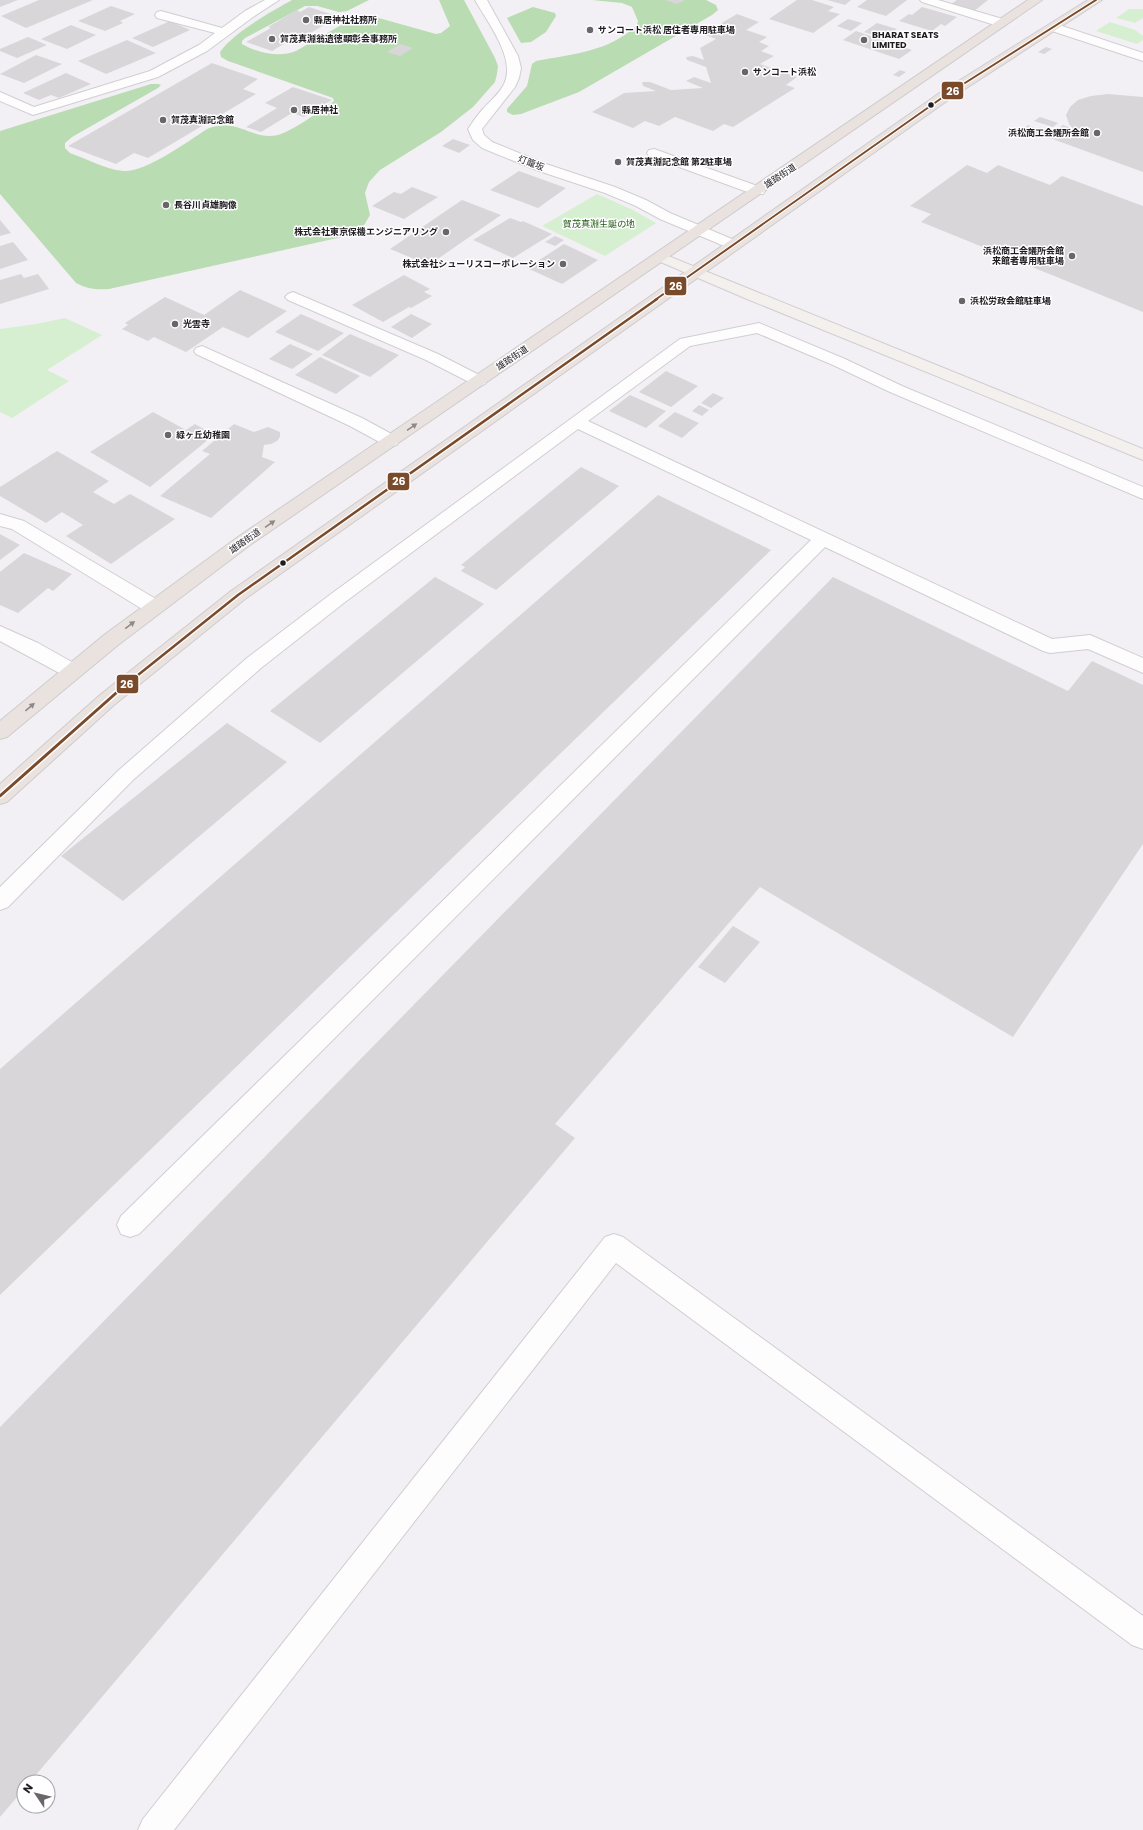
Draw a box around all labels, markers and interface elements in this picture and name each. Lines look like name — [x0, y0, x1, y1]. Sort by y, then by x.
place label: 縣居神社社務所 — [314, 14, 377, 26]
marker: 縣居神社社務所 — [301, 15, 311, 25]
place label: サンコート浜松 居住者専用駐車場 — [598, 24, 735, 36]
marker: サンコート浜松 居住者専用駐車場 — [585, 25, 595, 35]
place label: BHARAT SEATS LIMITED — [872, 29, 939, 51]
place label: 賀茂真淵翁遺徳顕彰会事務所 — [280, 33, 397, 45]
marker: 賀茂真淵翁遺徳顕彰会事務所 — [267, 34, 277, 44]
marker: BHARAT SEATS LIMITED — [859, 35, 869, 45]
place label: サンコート浜松 — [753, 66, 817, 78]
marker: サンコート浜松 — [740, 67, 750, 77]
line badge: 26 — [941, 81, 964, 100]
text: 26 — [946, 83, 960, 99]
unlabelled marker — [926, 100, 936, 110]
place label: 縣居神社 — [302, 104, 338, 116]
marker: 縣居神社 — [289, 105, 299, 115]
place label: 賀茂真淵記念館 — [171, 114, 234, 126]
marker: 賀茂真淵記念館 — [158, 115, 168, 125]
place label: 浜松商工会議所会館 — [1008, 127, 1089, 139]
marker: 浜松商工会議所会館 — [1092, 128, 1102, 138]
street label: 灯籠坂 — [516, 153, 546, 173]
place label: 賀茂真淵記念館 第2駐車場 — [626, 156, 732, 168]
marker: 賀茂真淵記念館 第2駐車場 — [613, 157, 623, 167]
street label: 雄踏街道 — [761, 161, 798, 192]
place label: 長谷川貞雄胸像 — [174, 199, 237, 211]
marker: 長谷川貞雄胸像 — [161, 200, 171, 210]
park label: 賀茂真淵生誕の地 — [563, 218, 635, 230]
place label: 株式会社東京保機エンジニアリング — [294, 226, 438, 238]
marker: 株式会社東京保機エンジニアリング — [441, 227, 451, 237]
place label: 浜松商工会議所会館 来館者専用駐車場 — [983, 245, 1064, 267]
marker: 浜松商工会議所会館 来館者専用駐車場 — [1067, 251, 1077, 261]
place label: 株式会社シューリスコーポレーション — [402, 258, 555, 270]
marker: 株式会社シューリスコーポレーション — [558, 259, 568, 269]
line badge: 26 — [664, 276, 687, 296]
text: 26 — [669, 278, 683, 294]
place label: 浜松労政会館駐車場 — [970, 295, 1051, 307]
marker: 浜松労政会館駐車場 — [957, 296, 967, 306]
place label: 光雲寺 — [183, 318, 210, 330]
marker: 光雲寺 — [170, 319, 180, 329]
street label: 雄踏街道 — [493, 343, 530, 374]
one-way arrow — [406, 423, 417, 431]
place label: 緑ヶ丘幼稚園 — [176, 429, 230, 441]
marker: 緑ヶ丘幼稚園 — [163, 430, 173, 440]
line badge: 26 — [387, 472, 410, 491]
text: 26 — [392, 473, 406, 489]
one-way arrow — [264, 520, 275, 528]
street label: 雄踏街道 — [226, 526, 263, 557]
unlabelled marker — [278, 558, 288, 568]
one-way arrow — [125, 621, 136, 629]
line badge: 26 — [116, 674, 139, 694]
text: 26 — [120, 676, 134, 692]
one-way arrow — [24, 702, 35, 711]
north arrow — [16, 1774, 56, 1814]
text: N — [19, 1780, 37, 1796]

